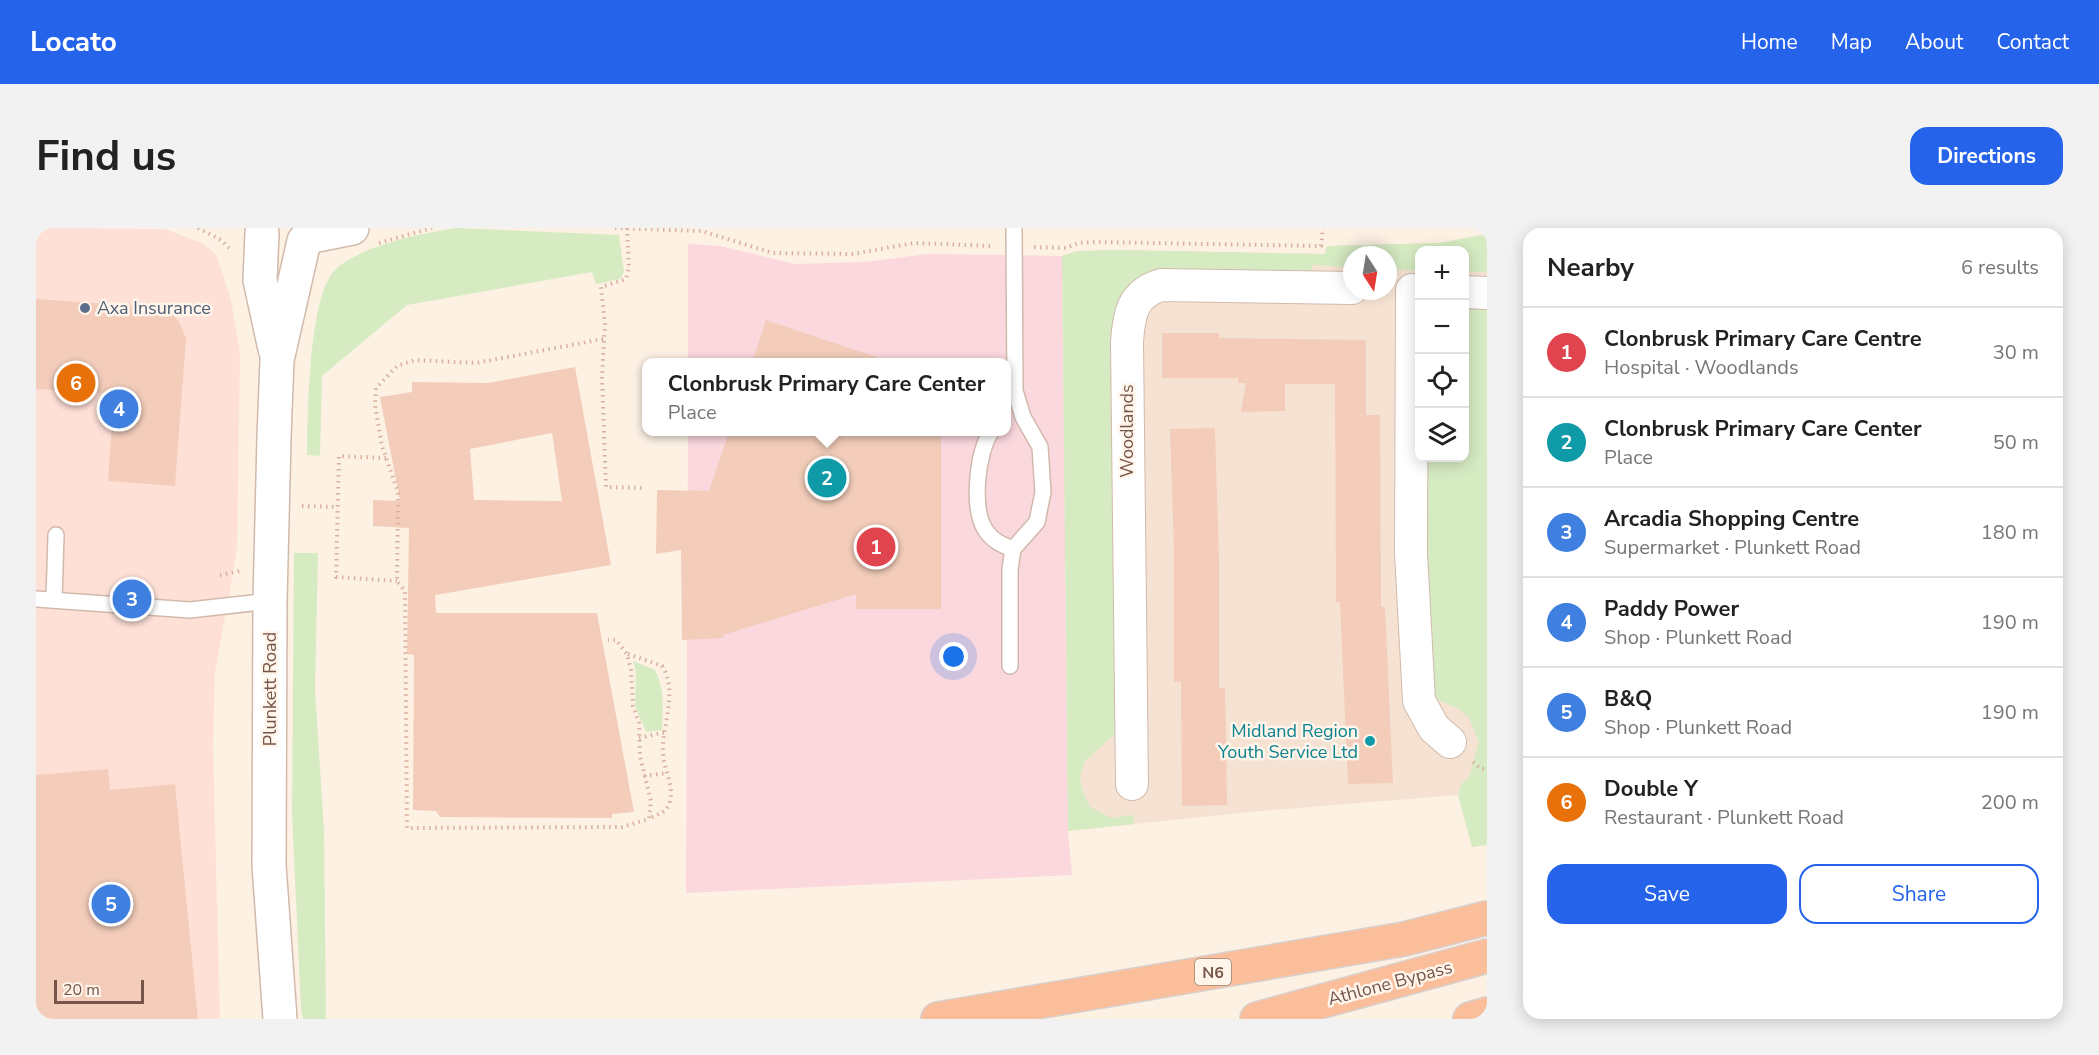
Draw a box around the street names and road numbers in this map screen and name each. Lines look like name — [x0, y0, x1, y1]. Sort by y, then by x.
street label: Woodlands — [1115, 384, 1139, 478]
street label: Plunkett Road — [258, 632, 282, 746]
street label: Athlone Bypass — [1325, 955, 1455, 1011]
road number: N6 — [1195, 959, 1231, 985]

